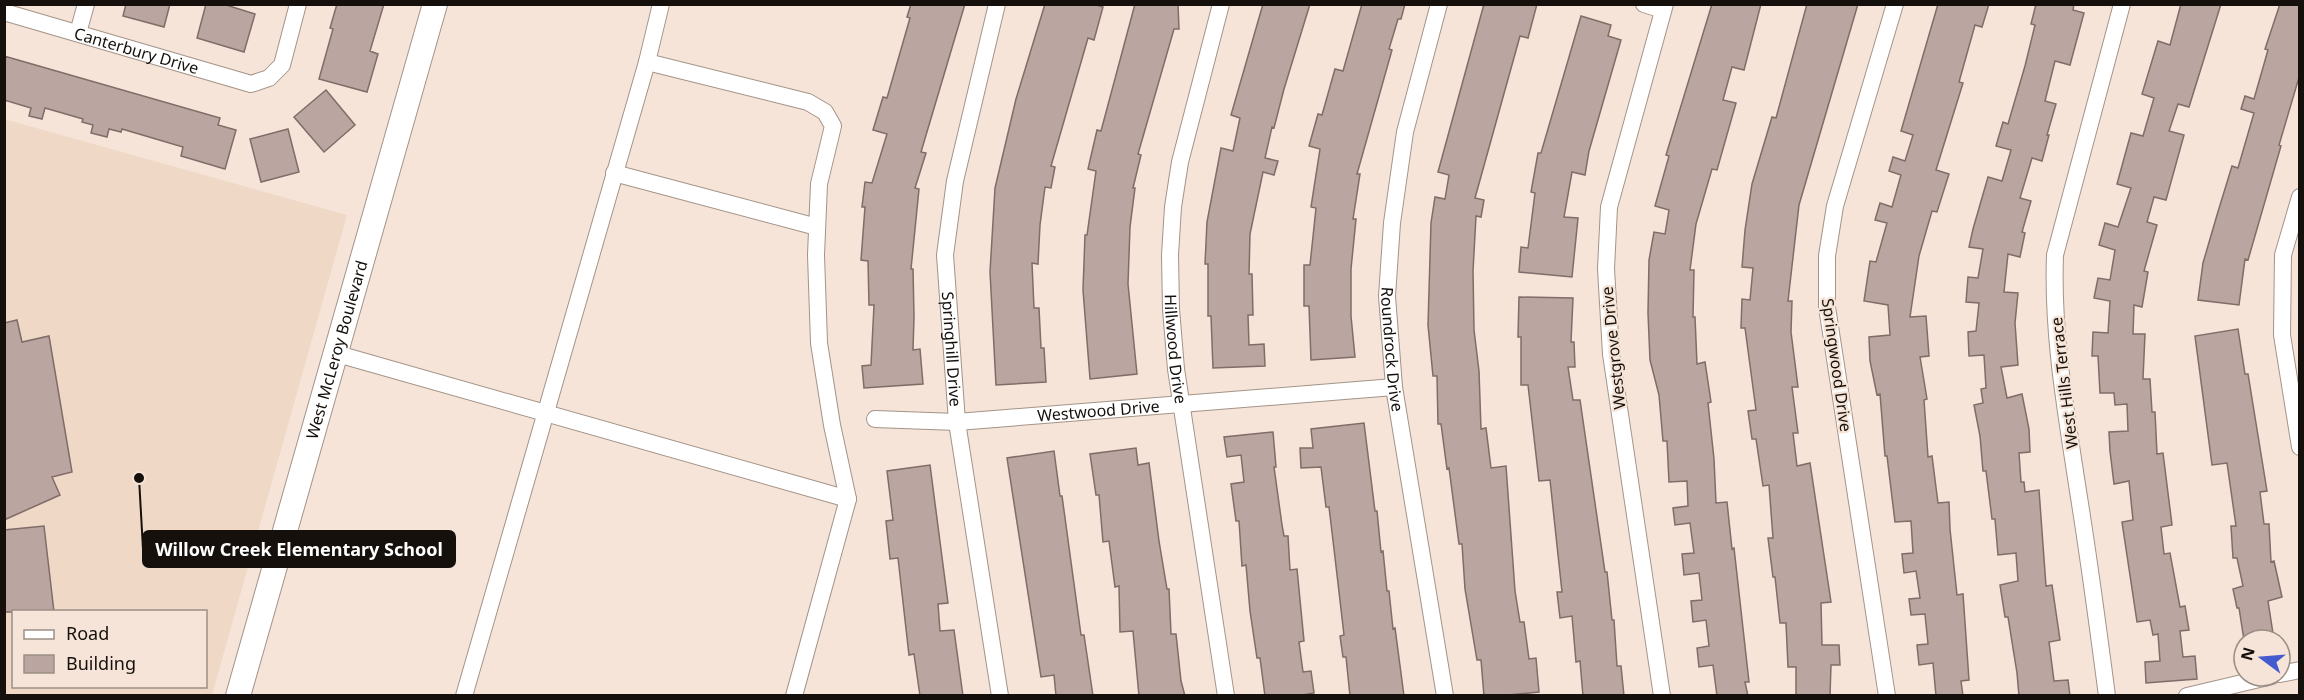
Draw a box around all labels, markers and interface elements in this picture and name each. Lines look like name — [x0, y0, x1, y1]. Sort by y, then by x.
street label: Canterbury Drive — [72, 22, 201, 79]
street label: West McLeroy Boulevard — [301, 258, 372, 442]
street label: Westgrove Drive — [1596, 285, 1630, 411]
street label: Roundrock Drive — [1376, 286, 1409, 413]
street label: Springhill Drive — [937, 291, 967, 407]
street label: Hillwood Drive — [1160, 294, 1192, 405]
street label: Springwood Drive — [1817, 297, 1857, 433]
street label: West Hills Terrace — [2045, 316, 2083, 450]
street label: Westwood Drive — [1036, 395, 1160, 427]
callout: Willow Creek Elementary School — [143, 531, 455, 567]
text: Willow Creek Elementary School — [155, 537, 443, 561]
legend — [12, 610, 207, 688]
text: Road — [66, 621, 109, 645]
north arrow — [2232, 628, 2292, 688]
text: N — [2235, 645, 2260, 663]
text: Building — [66, 651, 136, 675]

